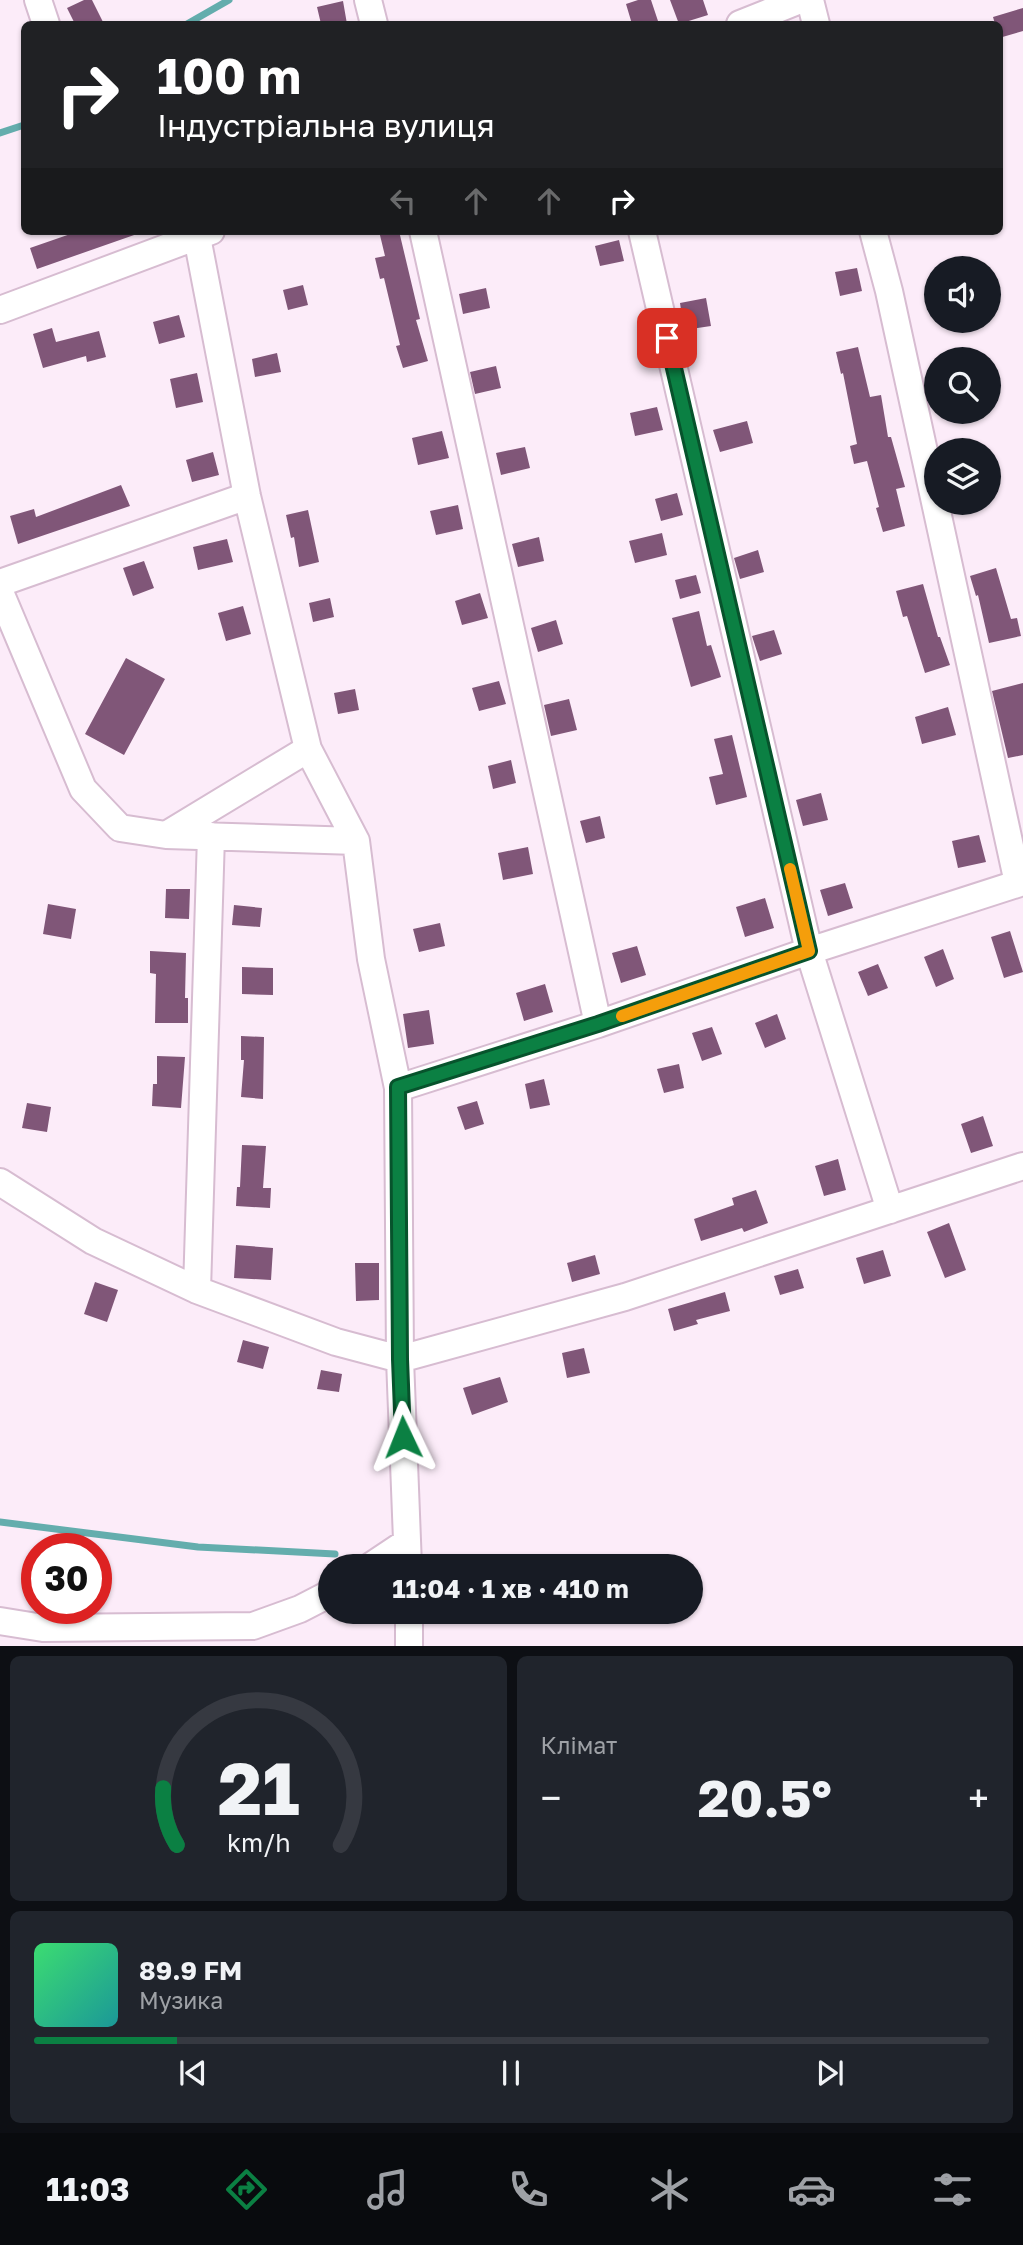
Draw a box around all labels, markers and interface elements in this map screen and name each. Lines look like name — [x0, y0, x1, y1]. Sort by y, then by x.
text: 100 m — [157, 46, 301, 105]
icon: right — [42, 49, 133, 140]
text: Індустріальна вулиця — [157, 106, 495, 144]
icon: left — [384, 182, 422, 220]
icon: ahead — [457, 182, 495, 220]
icon: ahead — [530, 182, 568, 220]
icon: right — [603, 182, 641, 220]
map controls — [924, 256, 1001, 515]
button: sound — [924, 256, 1001, 333]
pin — [637, 308, 697, 368]
icon: arrive — [648, 319, 686, 357]
button: search — [924, 347, 1001, 424]
button: layers — [924, 438, 1001, 515]
position arrow — [366, 1400, 440, 1474]
speed limit sign: 30 — [21, 1533, 112, 1624]
text: 11:04 · 1 хв · 410 m — [392, 1573, 629, 1604]
text: Клімат — [541, 1731, 617, 1759]
text: 21 — [217, 1744, 299, 1831]
text: 20.5° — [698, 1766, 832, 1828]
text: − — [541, 1775, 561, 1820]
text: + — [968, 1775, 989, 1820]
text: km/h — [226, 1826, 290, 1857]
text: 89.9 FM — [139, 1955, 242, 1986]
text: Музика — [139, 1986, 223, 2014]
icon: previous — [174, 2054, 212, 2092]
icon: pause — [492, 2054, 530, 2092]
icon: next — [811, 2054, 849, 2092]
icon: directions — [222, 2165, 271, 2214]
icon: music — [363, 2165, 412, 2214]
icon: phone — [504, 2165, 553, 2214]
icon: climate — [645, 2165, 694, 2214]
icon: car — [787, 2165, 836, 2214]
icon: filters — [928, 2165, 977, 2214]
text: 11:03 — [46, 2170, 130, 2208]

